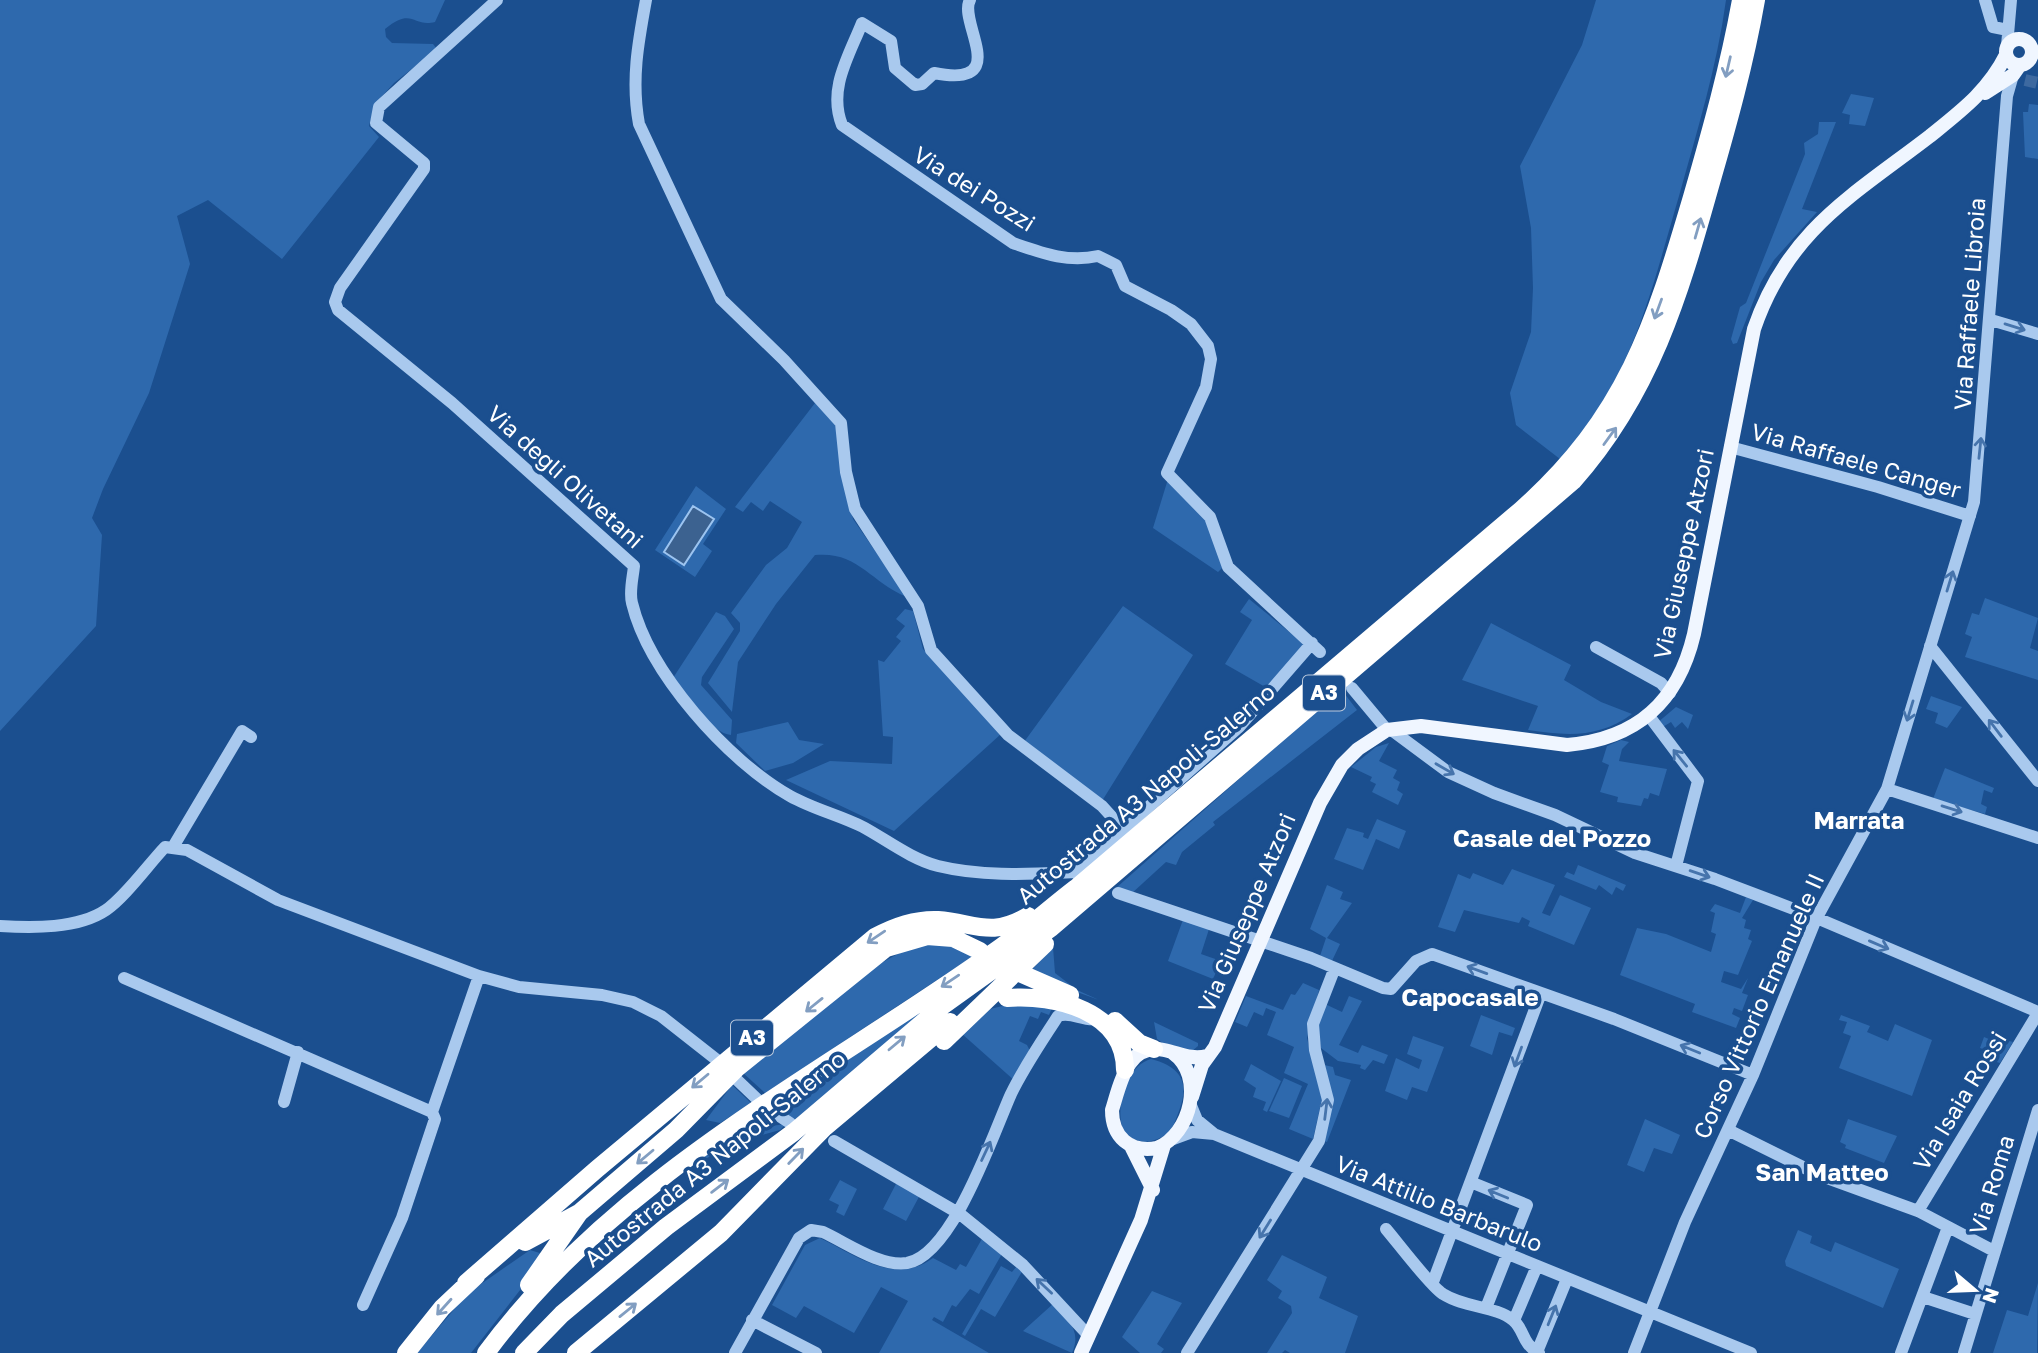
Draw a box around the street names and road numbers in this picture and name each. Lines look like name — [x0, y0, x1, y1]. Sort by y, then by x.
street label: Via dei Pozzi — [909, 140, 1041, 237]
street label: Via Raffaele Libroia — [1948, 197, 1990, 411]
street label: Via degli Olivetani — [482, 399, 649, 554]
street label: Via Raffaele Canger — [1748, 417, 1964, 503]
street label: Via Giuseppe Atzori — [1647, 446, 1719, 662]
road number: A3 — [1303, 676, 1345, 710]
street label: Autostrada A3 Napoli-Salerno — [1011, 677, 1280, 909]
street label: Via Giuseppe Atzori — [1191, 808, 1301, 1017]
street label: Corso Vittorio Emanuele II — [1687, 868, 1829, 1143]
road number: A3 — [731, 1020, 773, 1056]
street label: Via Isaia Rossi — [1907, 1026, 2012, 1175]
street label: Autostrada A3 Napoli-Salerno — [578, 1044, 851, 1272]
street label: Via Roma — [1963, 1131, 2019, 1238]
street label: Via Attilio Barbarulo — [1332, 1149, 1547, 1257]

